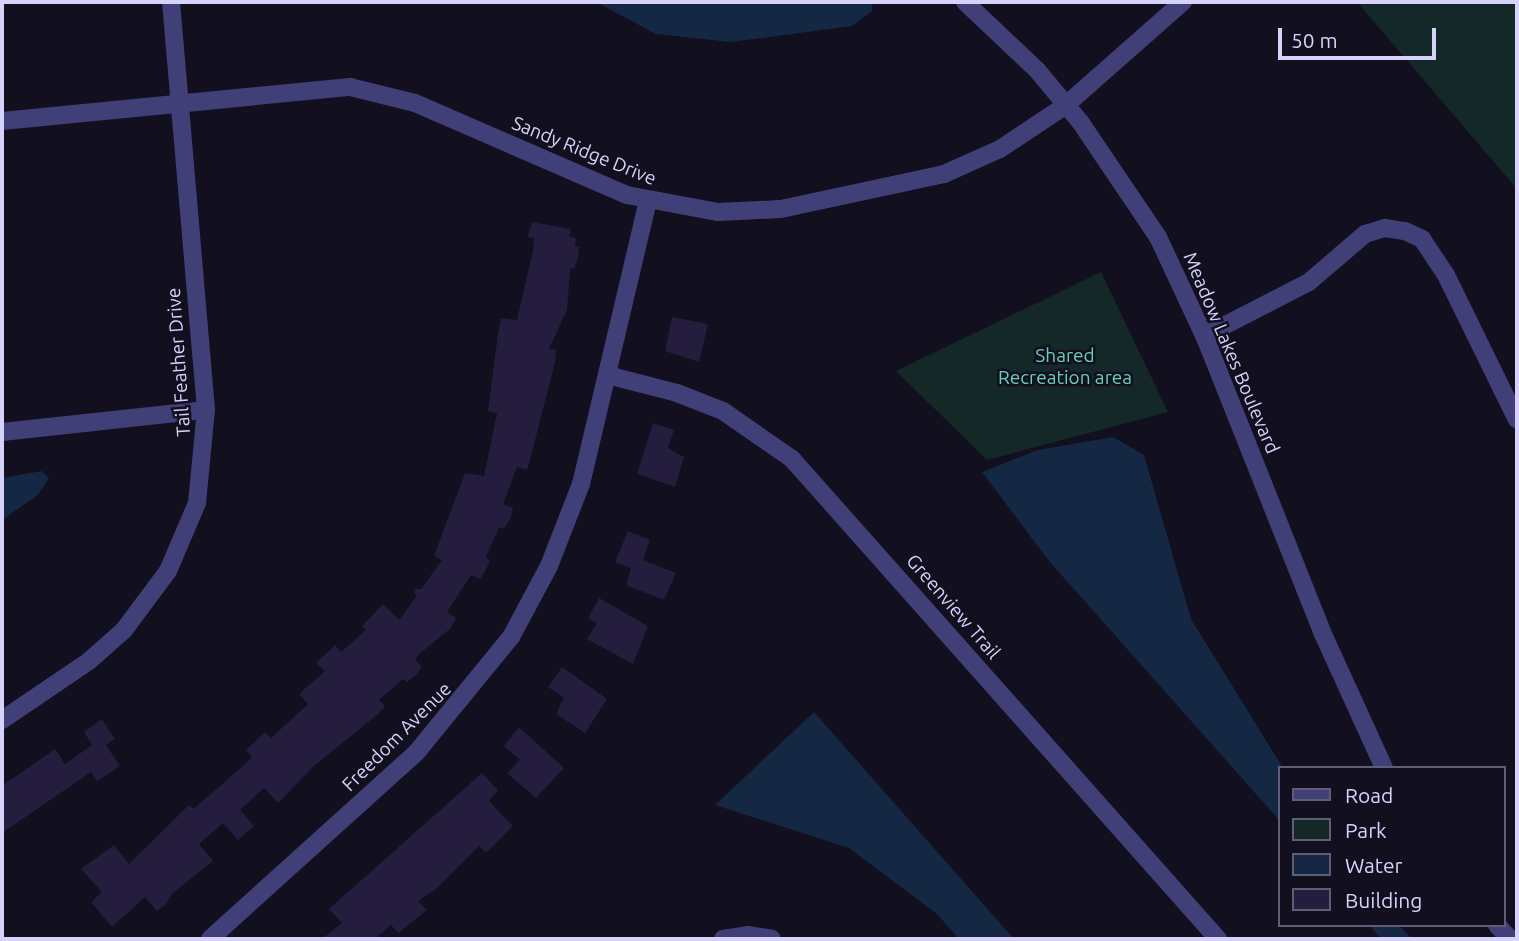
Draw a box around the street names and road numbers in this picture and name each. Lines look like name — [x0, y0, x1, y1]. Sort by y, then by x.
street label: Sandy Ridge Drive — [509, 112, 659, 190]
street label: Meadow Lakes Boulevard — [1178, 249, 1284, 457]
street label: Tail Feather Drive — [162, 287, 196, 437]
street label: Greenview Trail — [901, 550, 1005, 664]
street label: Freedom Avenue — [338, 678, 456, 796]

